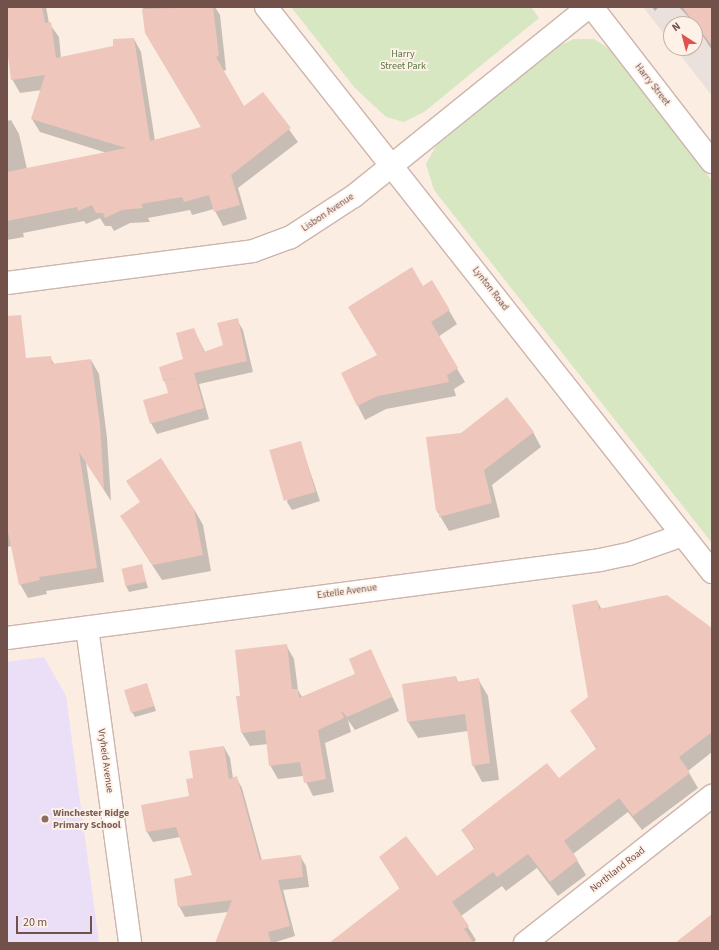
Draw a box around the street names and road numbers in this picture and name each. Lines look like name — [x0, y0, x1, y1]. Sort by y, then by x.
street label: Harry Street — [632, 61, 672, 109]
street label: Lisbon Avenue — [299, 191, 357, 235]
street label: Lynton Road — [469, 265, 511, 313]
street label: Estelle Avenue — [316, 582, 378, 602]
street label: Vryheid Avenue — [95, 728, 115, 794]
street label: Northland Road — [588, 845, 648, 895]

